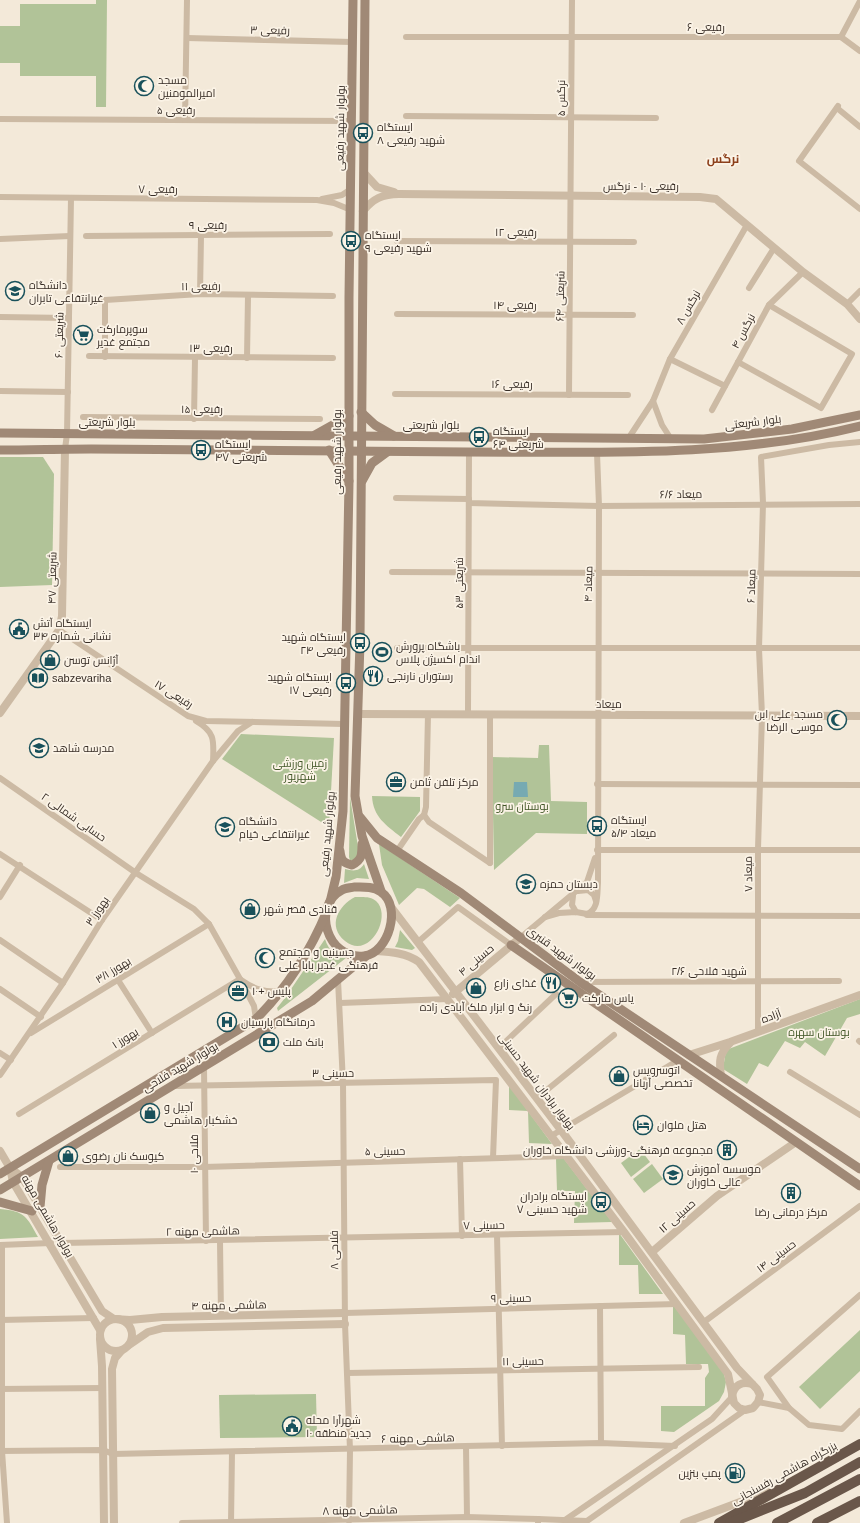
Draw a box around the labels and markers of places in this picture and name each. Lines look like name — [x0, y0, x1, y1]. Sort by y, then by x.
place label: مسجد امیرالمومنین — [158, 74, 216, 100]
mosque icon: مسجد امیرالمومنین — [133, 75, 155, 97]
place label: ایستگاه شهید رفیعی ۸ — [377, 121, 445, 147]
bus stop icon: ایستگاه شهید رفیعی ۸ — [352, 122, 374, 144]
place label: ایستگاه شهید رفیعی ۹ — [365, 229, 432, 255]
bus stop icon: ایستگاه شهید رفیعی ۹ — [340, 230, 362, 252]
place label: دانشگاه غیرانتفاعی تابران — [29, 279, 103, 305]
school or university icon: دانشگاه غیرانتفاعی تابران — [4, 280, 26, 302]
place label: سوپرمارکت مجتمع غدیر — [96, 323, 150, 350]
supermarket icon: سوپرمارکت مجتمع غدیر — [72, 324, 94, 346]
place label: ایستگاه شریعتی ۶۴ — [493, 425, 544, 451]
bus stop icon: ایستگاه شریعتی ۶۴ — [468, 426, 490, 448]
place label: ایستگاه شریعتی ۴۷ — [215, 438, 267, 464]
bus stop icon: ایستگاه شریعتی ۴۷ — [190, 439, 212, 461]
place label: ایستگاه آتش نشانی شماره ۳۴ — [33, 617, 111, 643]
public building icon: ایستگاه آتش نشانی شماره ۳۴ — [8, 618, 30, 640]
place label: ایستگاه شهید رفیعی ۲۴ — [281, 631, 346, 657]
bus stop icon: ایستگاه شهید رفیعی ۲۴ — [349, 632, 371, 654]
place label: باشگاه پرورش اندام اکسیژن پلاس — [396, 640, 481, 667]
sports icon: باشگاه پرورش اندام اکسیژن پلاس — [371, 641, 393, 663]
shop icon: آژانس توسن — [39, 649, 61, 671]
place label: آژانس توسن — [64, 654, 118, 667]
restaurant icon: رستوران نارنجی — [362, 665, 384, 687]
library icon: sabzevariha — [27, 667, 49, 689]
place label: رستوران نارنجی — [387, 670, 453, 683]
place label: ایستگاه شهید رفیعی ۱۷ — [267, 671, 332, 697]
place label: sabzevariha — [52, 672, 112, 684]
bus stop icon: ایستگاه شهید رفیعی ۱۷ — [335, 672, 357, 694]
place label: مسجد علی ابن موسی الرضا — [755, 708, 823, 734]
mosque icon: مسجد علی ابن موسی الرضا — [826, 709, 848, 731]
school or university icon: مدرسه شاهد — [28, 737, 50, 759]
place label: مدرسه شاهد — [53, 742, 114, 755]
office icon: مرکز تلفن ثامن — [385, 771, 407, 793]
place label: مرکز تلفن ثامن — [410, 776, 479, 789]
place label: ایستگاه میعاد ۵/۴ — [611, 814, 656, 839]
place label: دانشگاه غیرانتفاعی خیام — [239, 815, 310, 842]
bus stop icon: ایستگاه میعاد ۵/۴ — [586, 815, 608, 837]
school or university icon: دانشگاه غیرانتفاعی خیام — [214, 816, 236, 838]
school or university icon: دبستان حمزه — [515, 873, 537, 895]
place label: دبستان حمزه — [540, 878, 598, 891]
shop icon: قنادی قصر شهر — [239, 898, 261, 920]
place label: قنادی قصر شهر — [263, 903, 337, 916]
place label: جسینیه و مجتمع فرهنگی غدیر بابا علی — [279, 946, 378, 972]
mosque icon: جسینیه و مجتمع فرهنگی غدیر بابا علی — [254, 947, 276, 969]
restaurant icon: غذای زارع — [540, 972, 562, 994]
shop icon: رنگ و ابزار ملک آبادی زاده — [465, 977, 487, 999]
place label: غذای زارع — [494, 977, 537, 991]
office icon: پلیس +۱۰ — [227, 980, 249, 1002]
place label: پلیس +۱۰ — [252, 985, 291, 998]
supermarket icon: یاس مارکت — [557, 987, 579, 1009]
place label: یاس مارکت — [582, 992, 634, 1005]
place label: رنگ و ابزار ملک آبادی زاده — [420, 1001, 532, 1014]
hospital icon: درمانگاه پارسیان — [216, 1011, 238, 1033]
place label: درمانگاه پارسیان — [241, 1016, 315, 1029]
bank icon: بانک ملت — [258, 1031, 280, 1053]
place label: بانک ملت — [283, 1036, 324, 1048]
place label: اتوسرویس تخصصی آریانا — [633, 1064, 692, 1090]
shop icon: اتوسرویس تخصصی آریانا — [608, 1065, 630, 1087]
place label: آجیل و خشکبار هاشمی — [164, 1101, 237, 1127]
shop icon: آجیل و خشکبار هاشمی — [139, 1102, 161, 1124]
hotel icon: هتل ملوان — [632, 1114, 654, 1136]
place label: هتل ملوان — [657, 1119, 707, 1132]
building icon: مجموعه فرهنگی-ورزشی دانشگاه خاوران — [716, 1139, 738, 1161]
place label: مجموعه فرهنگی-ورزشی دانشگاه خاوران — [523, 1144, 713, 1157]
shop icon: کیوسک نان رضوی — [57, 1145, 79, 1167]
place label: کیوسک نان رضوی — [82, 1150, 164, 1163]
place label: موسسه آموزش عالی خاوران — [687, 1163, 761, 1189]
school or university icon: موسسه آموزش عالی خاوران — [662, 1164, 684, 1186]
building icon: مرکز درمانی رضا — [780, 1182, 802, 1204]
place label: ایستگاه برادران شهید حسینی ۷ — [517, 1190, 587, 1216]
bus stop icon: ایستگاه برادران شهید حسینی ۷ — [590, 1191, 612, 1213]
place label: مرکز درمانی رضا — [755, 1206, 827, 1219]
place label: شهرآرا محله جدید منطقه ۱۰ — [306, 1414, 371, 1439]
public building icon: شهرآرا محله جدید منطقه ۱۰ — [281, 1415, 303, 1437]
fuel station icon: پمپ بنزین — [724, 1462, 746, 1484]
place label: پمپ بنزین — [678, 1467, 721, 1480]

